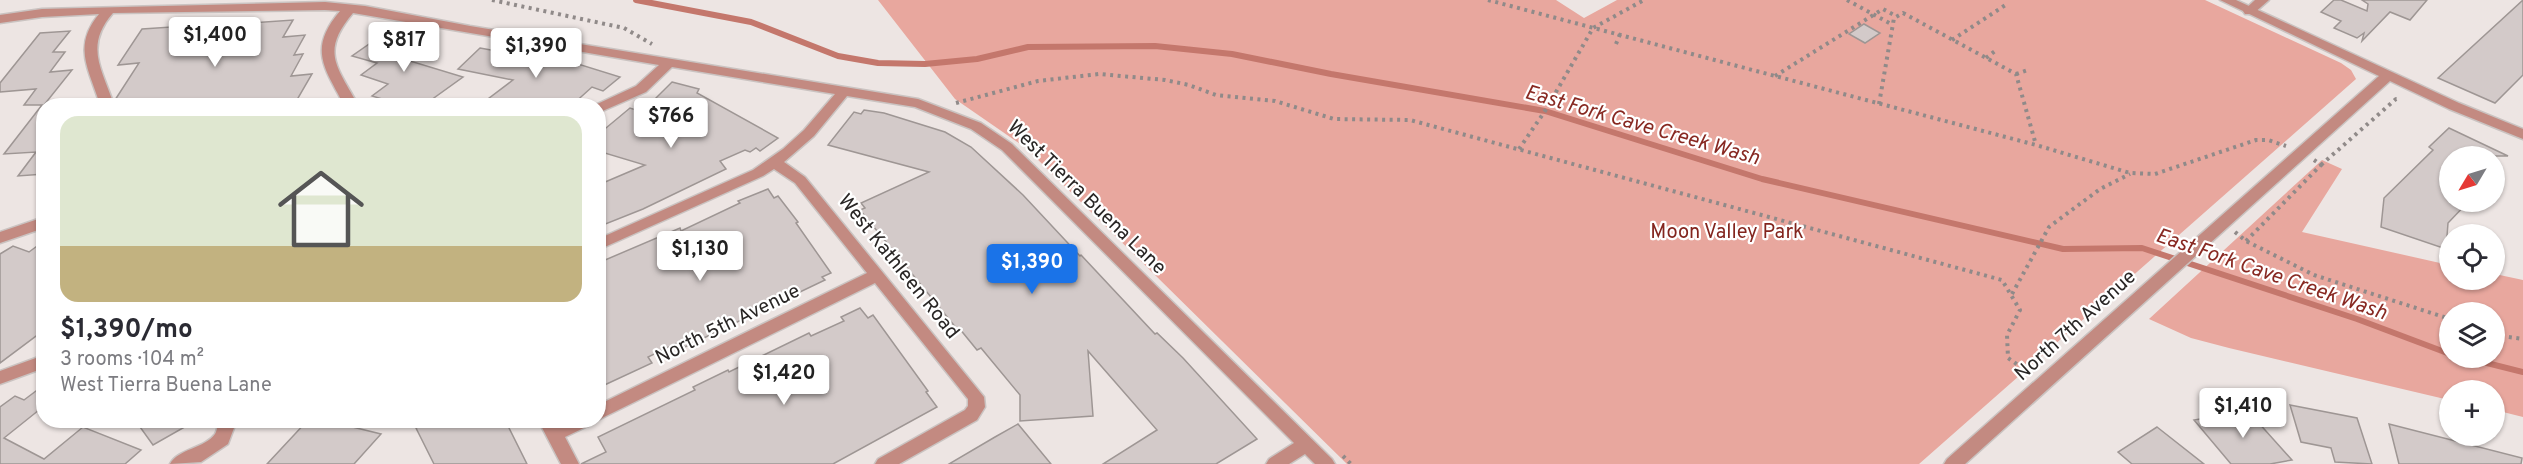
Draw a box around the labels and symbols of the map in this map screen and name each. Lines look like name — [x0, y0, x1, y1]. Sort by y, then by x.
pin: $1,400 — [166, 17, 264, 68]
pin: $817 — [368, 22, 440, 73]
pin: $1,390 — [487, 28, 585, 79]
water label: East Fork Cave Creek Wash — [1522, 80, 1763, 173]
pin: $766 — [635, 98, 707, 149]
street label: West Tierra Buena Lane — [1001, 115, 1171, 281]
north arrow — [2439, 146, 2505, 212]
street label: West Kathleen Road — [831, 189, 965, 345]
park label: Moon Valley Park — [1650, 220, 1804, 246]
water label: East Fork Cave Creek Wash — [2152, 223, 2391, 327]
pin: $1,130 — [651, 231, 749, 282]
pin: $1,390 — [983, 244, 1081, 295]
street label: North 7th Avenue — [2010, 265, 2142, 387]
street label: North 5th Avenue — [651, 279, 805, 371]
pin: $1,420 — [735, 355, 833, 406]
pin: $1,410 — [2194, 388, 2292, 439]

